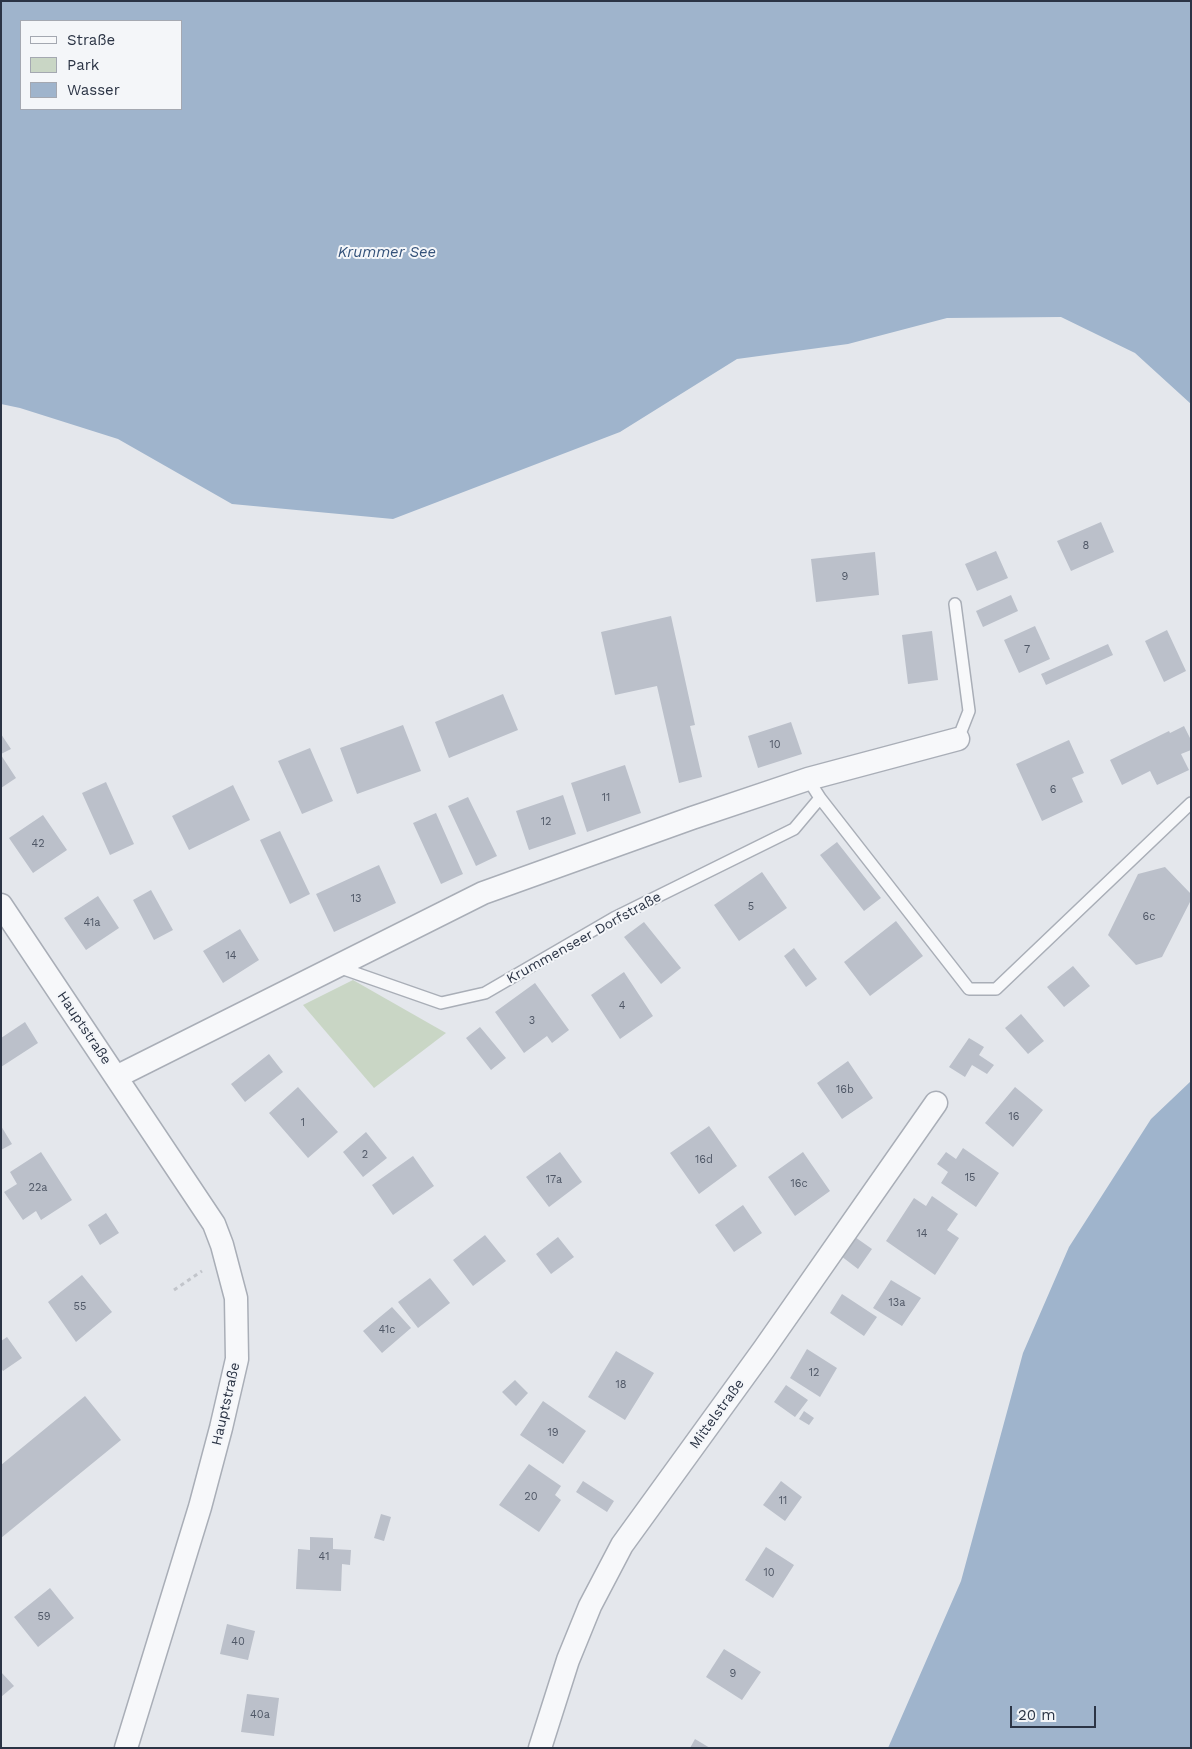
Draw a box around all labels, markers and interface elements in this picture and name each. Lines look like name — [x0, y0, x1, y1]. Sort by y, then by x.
legend — [20, 20, 182, 110]
text: Straße — [67, 31, 115, 49]
text: Park — [67, 56, 99, 74]
text: Wasser — [67, 81, 120, 99]
water label: Krummer See — [338, 244, 436, 262]
house number: 8 — [1083, 539, 1089, 553]
house number: 9 — [842, 570, 848, 584]
house number: 7 — [1024, 643, 1030, 657]
house number: 10 — [769, 738, 781, 752]
house number: 6 — [1050, 783, 1056, 797]
house number: 11 — [602, 791, 610, 805]
house number: 12 — [541, 815, 551, 829]
house number: 42 — [31, 837, 45, 851]
street label: Krummenseer Dorfstraße — [504, 888, 664, 988]
house number: 13 — [351, 892, 361, 906]
house number: 5 — [748, 900, 754, 914]
house number: 6c — [1143, 910, 1155, 924]
house number: 41a — [83, 916, 101, 930]
house number: 14 — [225, 949, 237, 963]
street label: Hauptstraße — [53, 988, 115, 1068]
house number: 4 — [619, 999, 625, 1013]
house number: 3 — [529, 1014, 535, 1028]
house number: 16b — [836, 1083, 854, 1097]
house number: 16 — [1009, 1110, 1019, 1124]
house number: 1 — [301, 1116, 305, 1130]
house number: 2 — [362, 1148, 368, 1162]
house number: 16d — [695, 1153, 713, 1167]
house number: 15 — [965, 1171, 975, 1185]
house number: 17a — [546, 1173, 562, 1187]
house number: 16c — [790, 1177, 808, 1191]
house number: 22a — [28, 1181, 48, 1195]
house number: 14 — [916, 1227, 928, 1241]
house number: 13a — [889, 1296, 905, 1310]
house number: 55 — [74, 1300, 86, 1314]
house number: 41c — [379, 1323, 395, 1337]
street label: Hauptstraße — [208, 1361, 244, 1447]
house number: 12 — [809, 1366, 819, 1380]
street label: Mittelstraße — [686, 1376, 748, 1452]
house number: 18 — [615, 1378, 627, 1392]
house number: 19 — [547, 1426, 559, 1440]
house number: 20 — [524, 1490, 538, 1504]
house number: 11 — [779, 1494, 787, 1508]
house number: 41 — [319, 1550, 329, 1564]
house number: 10 — [763, 1566, 775, 1580]
house number: 59 — [37, 1610, 51, 1624]
house number: 40 — [231, 1635, 245, 1649]
house number: 9 — [730, 1667, 736, 1681]
scale bar — [1012, 1696, 1098, 1728]
text: 20 m — [1018, 1706, 1056, 1724]
house number: 40a — [250, 1708, 270, 1722]

